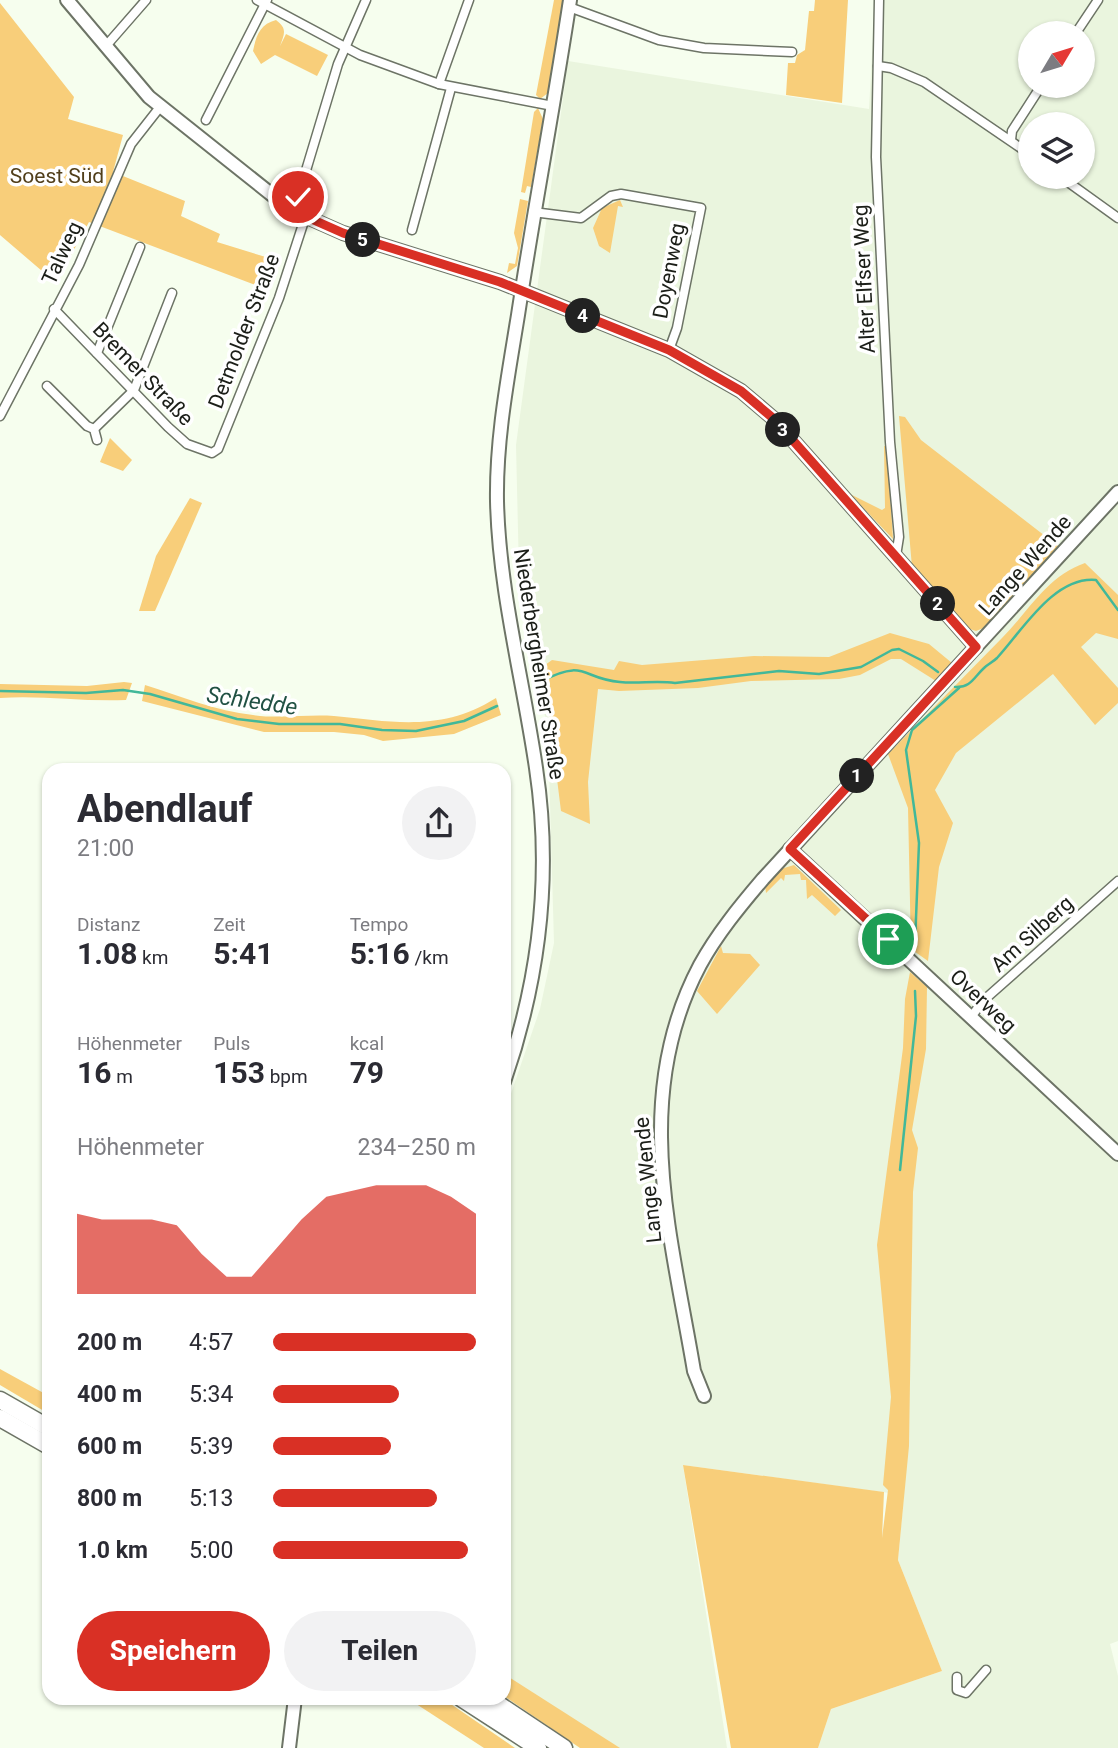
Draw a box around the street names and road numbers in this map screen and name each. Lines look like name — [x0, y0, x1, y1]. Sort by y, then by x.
street label: Alter Elfser Weg — [848, 204, 880, 354]
street label: Talweg — [37, 218, 87, 288]
street label: Doyenweg — [648, 221, 690, 321]
street label: Detmolder Straße — [203, 250, 285, 412]
street label: Bremer Straße — [88, 317, 198, 431]
street label: Lange Wende — [974, 510, 1076, 620]
street label: Niederbergheimer Straße — [509, 547, 569, 781]
street label: Am Silberg — [986, 891, 1078, 977]
street label: Overweg — [945, 964, 1021, 1038]
street label: Lange Wende — [629, 1116, 667, 1244]

